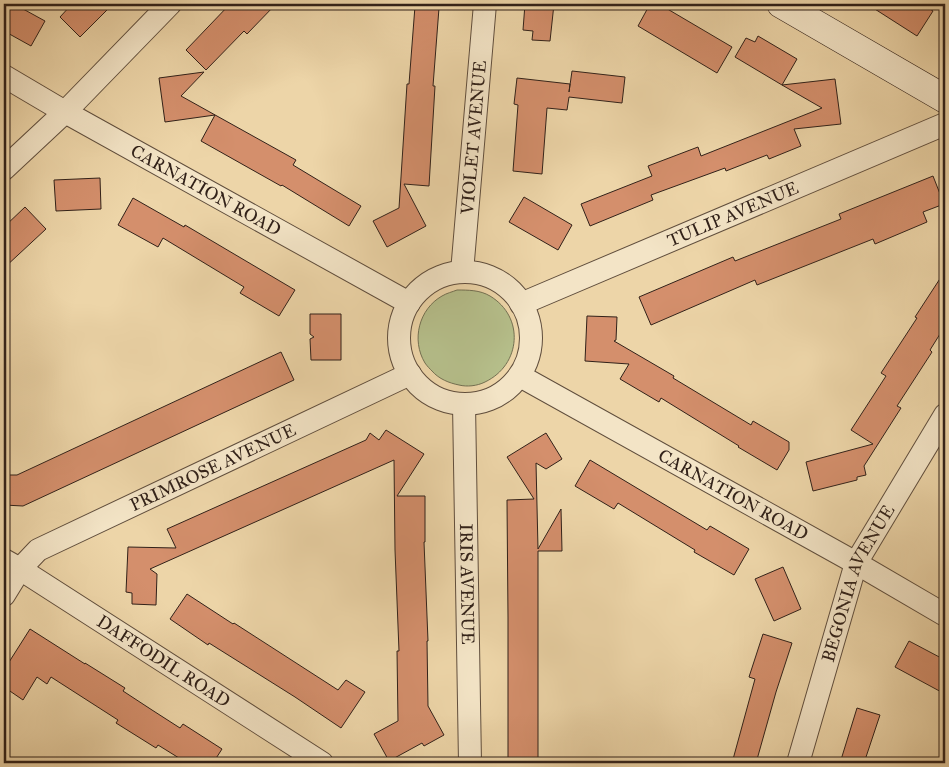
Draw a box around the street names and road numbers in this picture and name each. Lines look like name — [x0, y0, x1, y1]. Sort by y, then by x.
street label: VIOLET AVENUE — [456, 59, 491, 216]
street label: CARNATION ROAD — [127, 140, 285, 241]
street label: TULIP AVENUE — [664, 177, 802, 252]
street label: PRIMROSE AVENUE — [126, 419, 299, 516]
street label: CARNATION ROAD — [654, 444, 812, 545]
street label: BEGONIA AVENUE — [817, 500, 900, 665]
street label: IRIS AVENUE — [455, 523, 479, 645]
street label: DAFFODIL ROAD — [93, 610, 234, 712]

